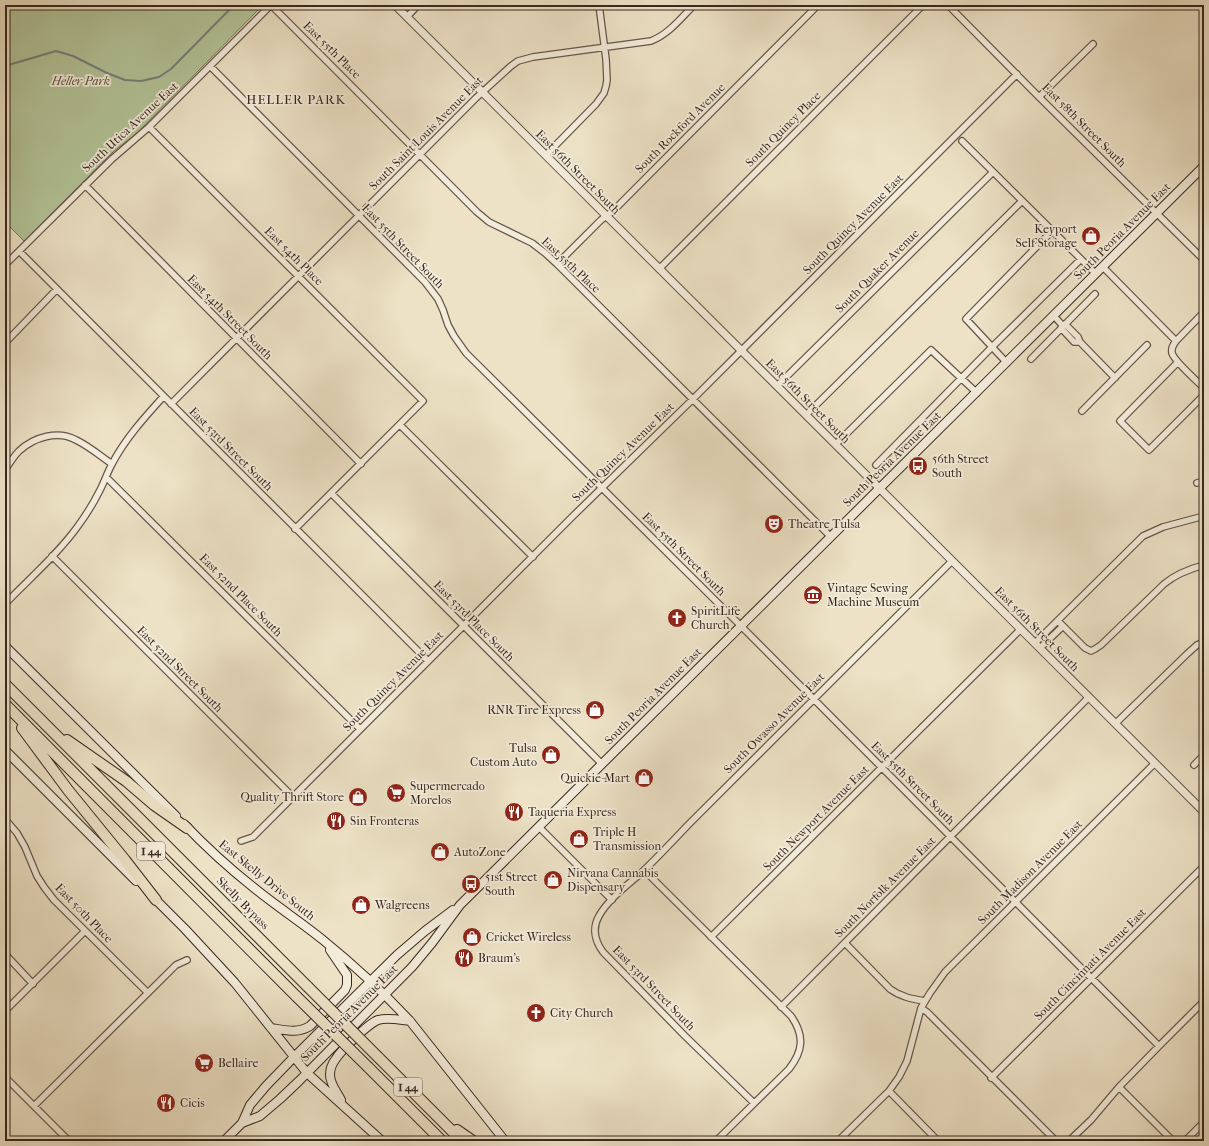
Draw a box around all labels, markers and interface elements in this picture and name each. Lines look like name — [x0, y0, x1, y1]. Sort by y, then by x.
street label: East 55th Place — [300, 18, 364, 82]
street label: South Saint Louis Avenue East — [366, 73, 486, 193]
park label: Heller Park — [51, 74, 110, 88]
street label: South Utica Avenue East — [79, 78, 181, 175]
street label: South Rockford Avenue — [632, 80, 728, 176]
street label: East 58th Street South — [1039, 80, 1129, 170]
street label: South Quincy Place — [742, 88, 824, 170]
district label: HELLER PARK — [246, 92, 346, 107]
street label: East 56th Street South — [533, 127, 623, 217]
street label: South Quincy Avenue East — [800, 170, 907, 277]
street label: South Peoria Avenue East — [1071, 179, 1174, 282]
street label: East 55th Street South — [359, 201, 447, 291]
place label: Keyport Self Storage — [1016, 222, 1078, 250]
street label: East 54th Place — [262, 224, 326, 288]
shop icon: Keyport Self Storage — [1080, 225, 1102, 247]
street label: South Quaker Avenue — [832, 226, 922, 316]
street label: East 55th Place — [539, 234, 603, 296]
street label: East 54th Street South — [185, 272, 276, 363]
street label: East 56th Street South — [763, 356, 853, 446]
street label: South Quincy Avenue East — [569, 399, 677, 504]
street label: East 53rd Street South — [186, 404, 276, 494]
street label: South Peoria Avenue East — [840, 408, 945, 510]
place label: 56th Street South — [932, 452, 990, 480]
bus stop icon: 56th Street South — [907, 455, 929, 477]
street label: East 55th Street South — [639, 509, 729, 599]
theatre icon: Theatre Tulsa — [763, 513, 785, 535]
place label: Theatre Tulsa — [788, 517, 861, 531]
street label: East 52nd Place South — [197, 551, 286, 640]
street label: East 53rd Place South — [431, 578, 517, 664]
place label: Vintage Sewing Machine Museum — [826, 581, 919, 609]
museum icon: Vintage Sewing Machine Museum — [802, 584, 824, 606]
street label: East 56th Street South — [992, 584, 1082, 674]
place label: SpiritLife Church — [691, 604, 741, 632]
church icon: SpiritLife Church — [666, 607, 688, 629]
street label: East 52nd Street South — [134, 623, 226, 715]
street label: South Quincy Avenue East — [340, 627, 447, 734]
street label: South Peoria Avenue East — [602, 644, 705, 747]
street label: South Owasso Avenue East — [721, 669, 828, 776]
shop icon: RNR Tire Express — [584, 699, 606, 721]
place label: RNR Tire Express — [487, 703, 582, 717]
street label: East 55th Street South — [868, 738, 958, 828]
place label: Tulsa Custom Auto — [470, 741, 537, 769]
shop icon: Tulsa Custom Auto — [540, 744, 562, 766]
street label: South Newport Avenue East — [760, 762, 872, 874]
shop icon: Quickie-Mart — [633, 767, 655, 789]
place label: Quickie-Mart — [561, 771, 631, 785]
place label: Supermercado Morelos — [410, 779, 485, 807]
supermarket icon: Supermercado Morelos — [385, 782, 407, 804]
shop icon: Quality Thrift Store — [347, 786, 369, 808]
place label: Quality Thrift Store — [240, 790, 344, 804]
restaurant icon: Taqueria Express — [503, 801, 525, 823]
place label: Taqueria Express — [528, 805, 617, 819]
restaurant icon: Sin Fronteras — [325, 810, 347, 832]
place label: Sin Fronteras — [350, 814, 419, 828]
street label: South Madison Avenue East — [975, 816, 1086, 927]
place label: Triple H Transmission — [593, 825, 661, 853]
shop icon: Triple H Transmission — [568, 828, 590, 850]
street label: South Norfolk Avenue East — [832, 833, 939, 940]
street label: East Skelly Drive South — [216, 837, 318, 923]
shop icon: AutoZone — [429, 841, 451, 863]
road number: I 44 — [137, 842, 165, 860]
place label: AutoZone — [453, 845, 506, 859]
place label: Nirvana Cannabis Dispensary — [567, 866, 659, 894]
shop icon: Nirvana Cannabis Dispensary — [542, 869, 564, 891]
place label: 51st Street South — [485, 870, 538, 898]
bus stop icon: 51st Street South — [460, 873, 482, 895]
street label: Skelly Bypass — [214, 874, 273, 933]
street label: East 50th Place — [52, 880, 116, 946]
shop icon: Walgreens — [350, 894, 372, 916]
place label: Walgreens — [374, 898, 430, 912]
street label: South Cincinnati Avenue East — [1031, 905, 1149, 1023]
shop icon: Cricket Wireless — [461, 926, 483, 948]
place label: Cricket Wireless — [486, 930, 571, 944]
street label: East 53rd Street South — [610, 943, 698, 1034]
restaurant icon: Braum's — [453, 947, 475, 969]
place label: Braum's — [478, 951, 521, 965]
street label: South Peoria Avenue East — [298, 961, 401, 1064]
church icon: City Church — [525, 1002, 547, 1024]
place label: City Church — [550, 1006, 613, 1020]
supermarket icon: Bellaire — [193, 1052, 215, 1074]
place label: Bellaire — [218, 1056, 258, 1070]
road number: I 44 — [394, 1078, 422, 1096]
restaurant icon: Cicis — [155, 1092, 177, 1114]
place label: Cicis — [180, 1096, 205, 1110]

